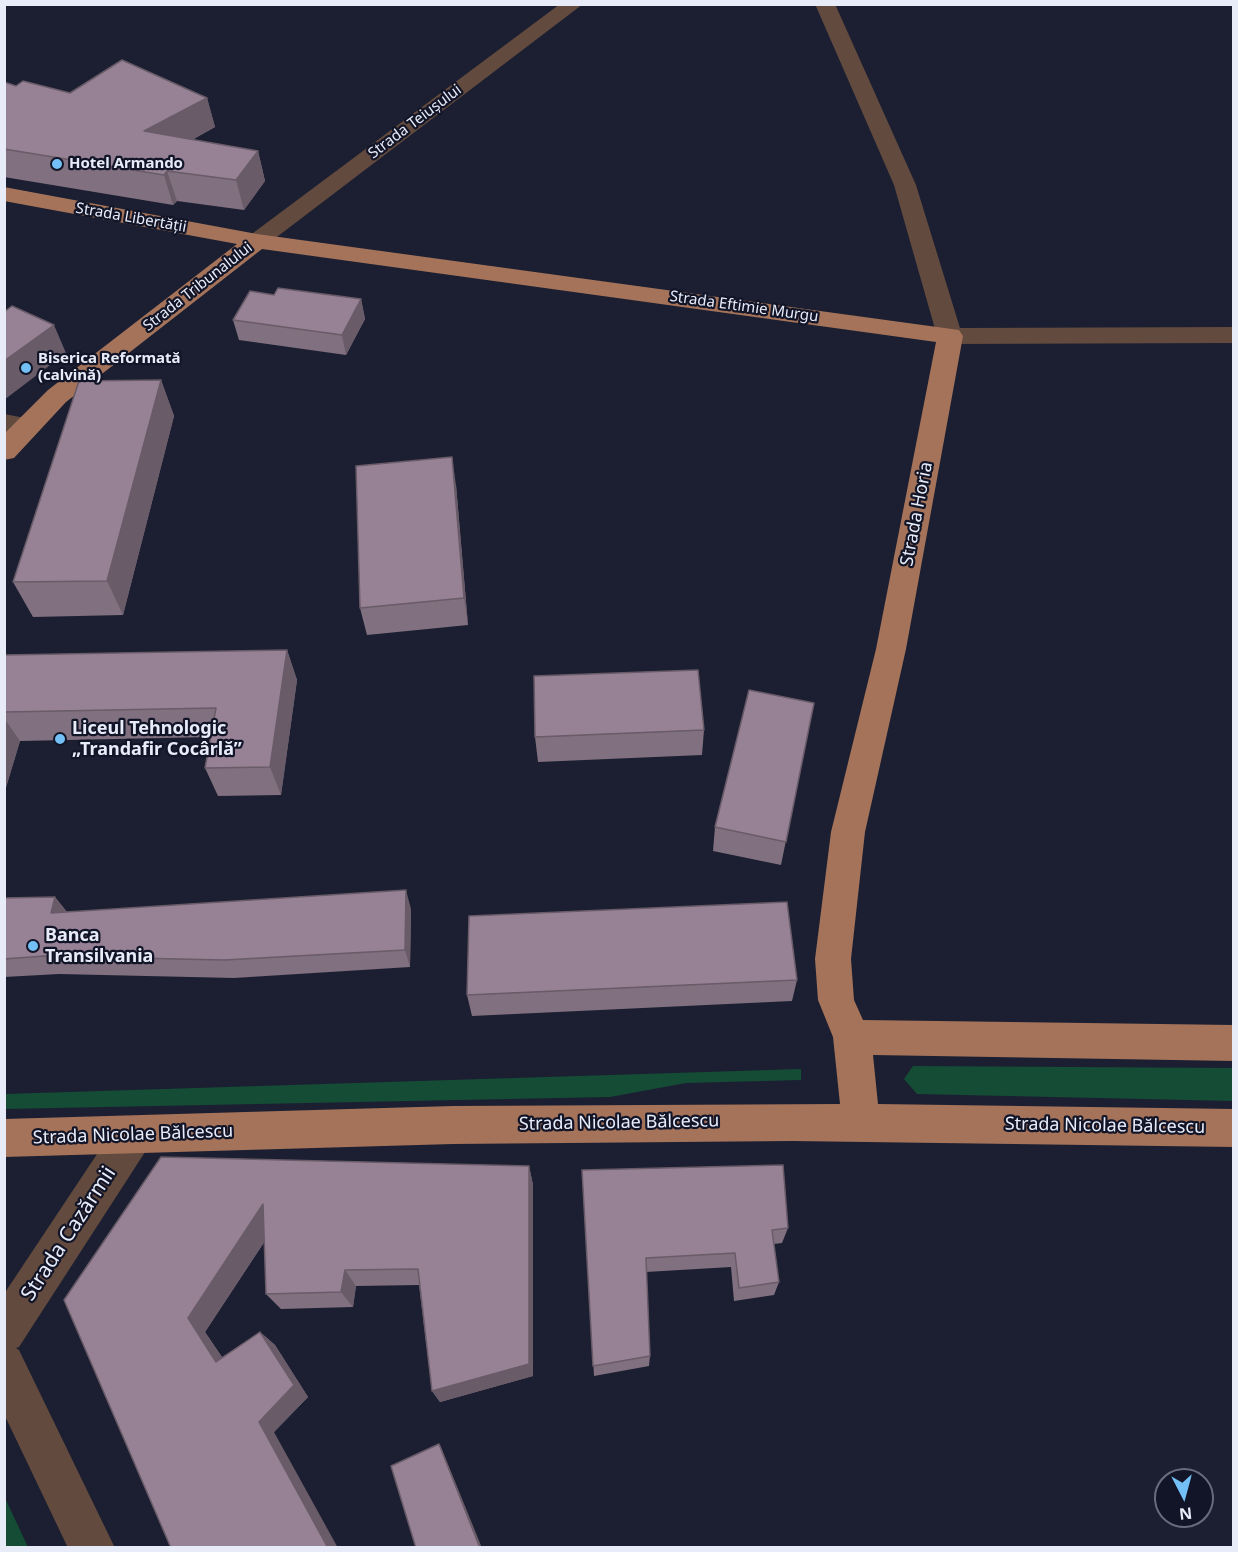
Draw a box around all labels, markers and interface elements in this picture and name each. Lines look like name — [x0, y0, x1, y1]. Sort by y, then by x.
street label: Strada Teiușului — [365, 81, 465, 163]
place label: Hotel Armando — [69, 155, 183, 173]
marker: Hotel Armando — [50, 157, 64, 171]
street label: Strada Libertății — [74, 199, 188, 237]
street label: Strada Tribunalului — [140, 239, 256, 335]
street label: Strada Eftimie Murgu — [668, 288, 820, 326]
place label: Biserica Reformată (calvină) — [38, 350, 181, 385]
marker: Biserica Reformată (calvină) — [19, 361, 33, 375]
street label: Strada Horia — [896, 460, 938, 568]
place label: Liceul Tehnologic „Trandafir Cocârlă” — [72, 718, 242, 760]
marker: Liceul Tehnologic „Trandafir Cocârlă” — [53, 732, 67, 746]
place label: Banca Transilvania — [45, 925, 153, 968]
marker: Banca Transilvania — [26, 939, 40, 953]
street label: Strada Nicolae Bălcescu — [519, 1110, 719, 1136]
street label: Strada Nicolae Bălcescu — [1005, 1113, 1205, 1139]
street label: Strada Nicolae Bălcescu — [32, 1121, 234, 1149]
street label: Strada Cazărmii — [16, 1162, 122, 1306]
north arrow — [1154, 1468, 1214, 1528]
text: N — [1178, 1502, 1193, 1526]

